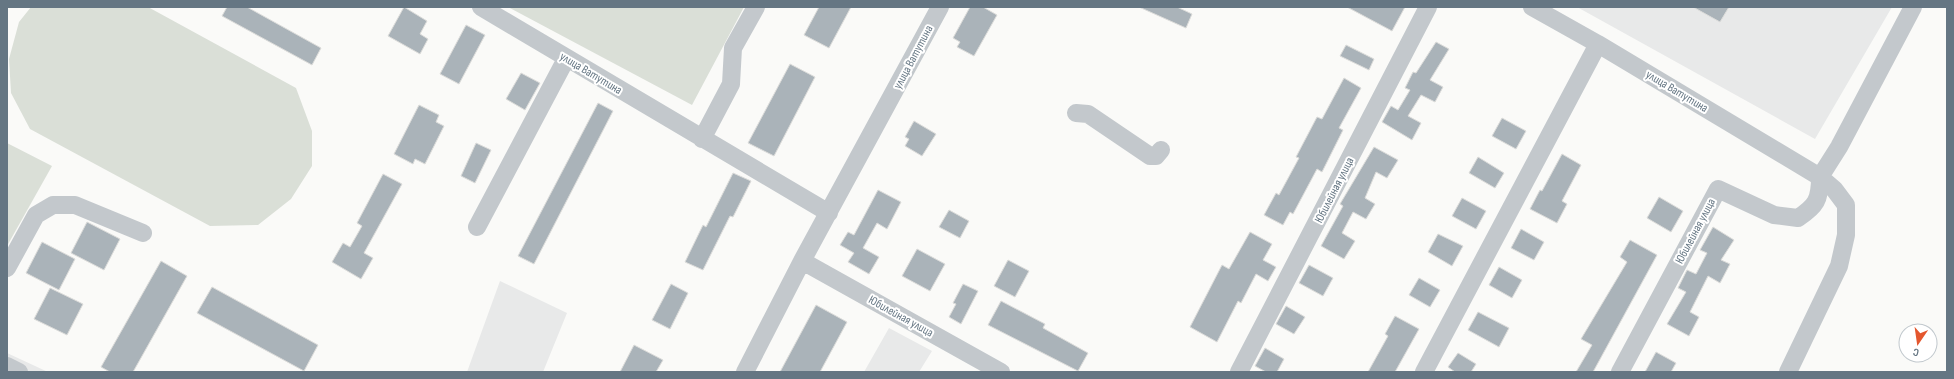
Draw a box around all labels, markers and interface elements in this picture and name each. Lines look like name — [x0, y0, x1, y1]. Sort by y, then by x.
street label: улица Ватутина — [890, 22, 937, 92]
street label: улица Ватутина — [557, 49, 625, 98]
street label: улица Ватутина — [1643, 67, 1711, 116]
street label: Юбилейная улица — [1311, 155, 1358, 226]
street label: Юбилейная улица — [1672, 196, 1719, 266]
street label: Юбилейная улица — [866, 292, 936, 341]
north arrow — [1898, 323, 1938, 363]
text: С — [1911, 345, 1920, 359]

